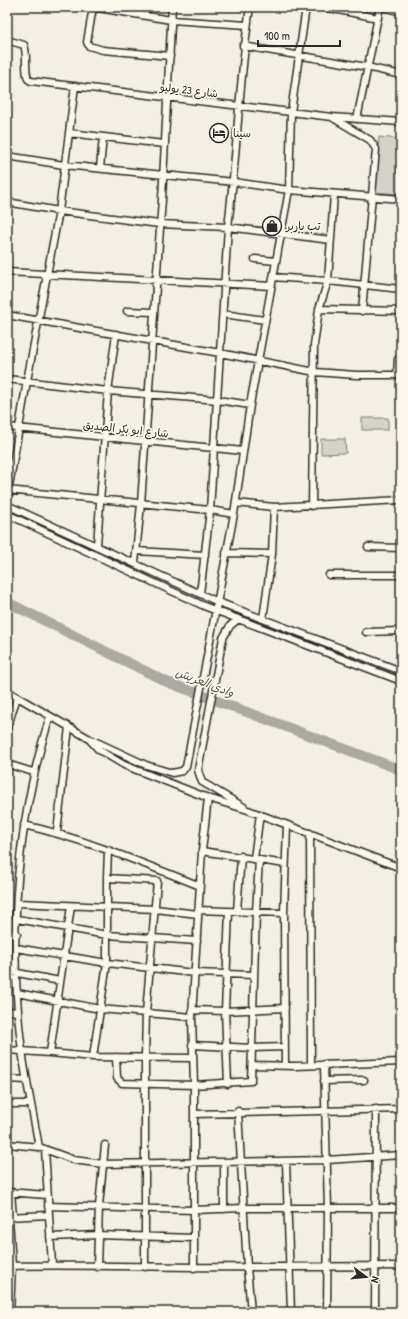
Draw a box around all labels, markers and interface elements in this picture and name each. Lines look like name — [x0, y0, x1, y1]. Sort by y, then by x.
scale bar — [258, 22, 340, 48]
text: 100 m — [264, 27, 290, 44]
street label: شارع 23 يوليو — [158, 79, 219, 102]
hotel icon: سينا — [208, 122, 230, 144]
place label: سينا — [233, 126, 251, 140]
shop icon: تب باربر — [261, 215, 283, 237]
place label: تب باربر — [285, 219, 321, 234]
street label: شارع ابو بكر الصديق — [82, 418, 169, 442]
water label: وادي العريش — [173, 663, 237, 702]
north arrow — [346, 1257, 386, 1297]
text: N — [368, 1275, 383, 1285]

